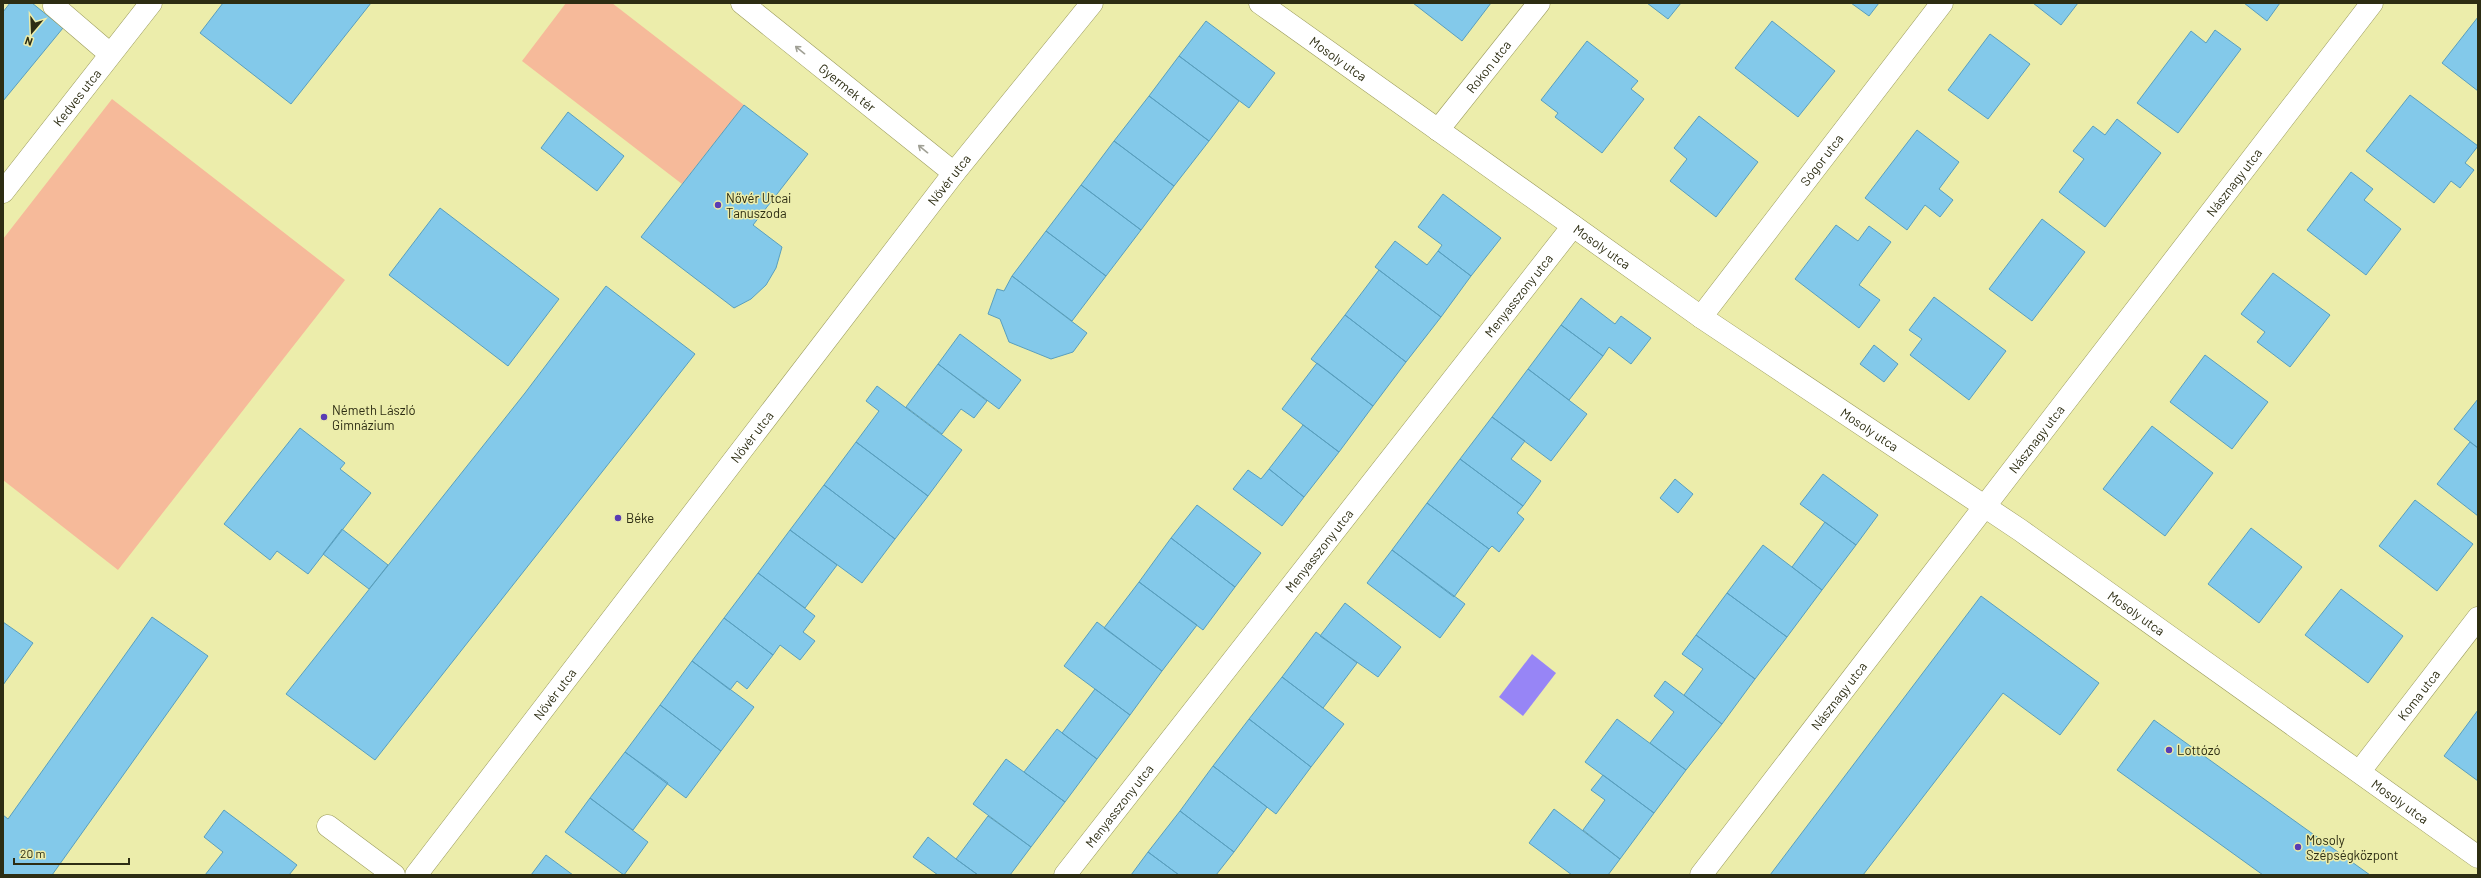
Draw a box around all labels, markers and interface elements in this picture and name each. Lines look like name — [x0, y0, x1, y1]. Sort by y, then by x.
north arrow — [12, 12, 52, 52]
street label: Mosoly utca — [1307, 33, 1370, 84]
text: N — [23, 35, 34, 49]
street label: Rokon utca — [1463, 37, 1514, 96]
one-way arrow — [794, 45, 805, 54]
street label: Gyermek tér — [816, 60, 879, 115]
street label: Kedves utca — [50, 66, 104, 129]
street label: Sógor utca — [1797, 131, 1846, 189]
one-way arrow — [918, 144, 929, 153]
street label: Násznagy utca — [2203, 145, 2265, 220]
street label: Nővér utca — [924, 151, 974, 209]
place label: Nővér Utcai Tanuszoda — [726, 190, 791, 221]
marker: Nővér Utcai Tanuszoda — [713, 200, 723, 210]
street label: Mosoly utca — [1570, 221, 1634, 272]
street label: Menyasszony utca — [1481, 251, 1556, 340]
place label: Németh László Gimnázium — [332, 402, 416, 433]
street label: Násznagy utca — [2005, 402, 2068, 476]
street label: Mosoly utca — [1838, 404, 1902, 455]
street label: Nővér utca — [727, 408, 777, 466]
marker: Németh László Gimnázium — [319, 412, 329, 422]
street label: Menyasszony utca — [1281, 506, 1356, 595]
place label: Béke — [626, 510, 654, 526]
marker: Béke — [613, 513, 623, 523]
street label: Mosoly utca — [2105, 587, 2168, 639]
street label: Násznagy utca — [1808, 659, 1870, 733]
street label: Nővér utca — [530, 665, 580, 723]
street label: Koma utca — [2394, 666, 2443, 724]
place label: Lottózó — [2177, 742, 2220, 758]
marker: Lottózó — [2164, 745, 2174, 755]
street label: Menyasszony utca — [1082, 761, 1157, 851]
street label: Mosoly utca — [2368, 776, 2432, 827]
place label: Mosoly Szépségközpont — [2306, 832, 2399, 863]
scale bar — [14, 840, 129, 866]
marker: Mosoly Szépségközpont — [2293, 842, 2303, 852]
text: 20 m — [20, 846, 46, 860]

